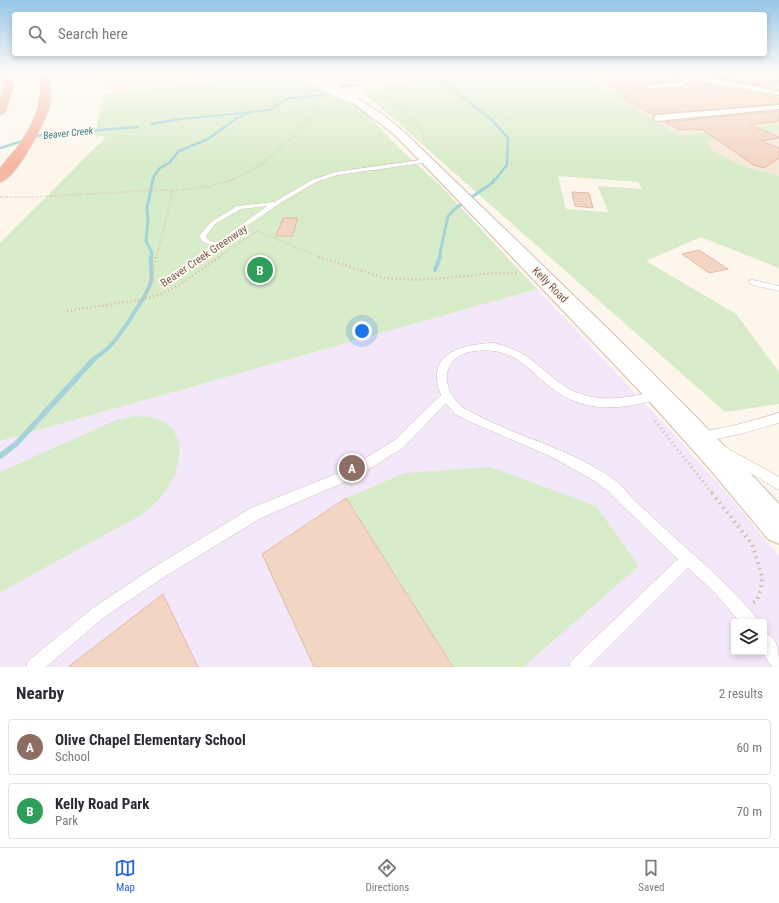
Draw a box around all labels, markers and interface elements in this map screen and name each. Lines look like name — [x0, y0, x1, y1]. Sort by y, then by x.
search box — [12, 12, 767, 56]
icon: search — [26, 23, 48, 45]
text: Search here — [58, 25, 128, 43]
water label: Beaver Creek — [43, 125, 94, 141]
street label: Beaver Creek Greenway — [158, 222, 250, 290]
pin: B — [247, 255, 273, 285]
street label: Kelly Road — [529, 264, 571, 306]
your location — [352, 321, 372, 341]
pin: A — [339, 453, 365, 483]
map controls — [731, 619, 767, 655]
button: layers — [731, 619, 767, 655]
text: Nearby — [16, 683, 64, 703]
text: 2 results — [719, 686, 763, 701]
text: Olive Chapel Elementary School — [55, 731, 246, 749]
text: A — [26, 740, 34, 755]
text: 60 m — [736, 740, 762, 755]
text: School — [55, 749, 90, 764]
text: Kelly Road Park — [55, 795, 149, 813]
text: B — [26, 804, 34, 819]
text: 70 m — [736, 804, 762, 819]
text: Park — [55, 813, 78, 828]
tab: Map — [114, 857, 136, 894]
tab: Directions — [365, 857, 409, 894]
tab: Saved — [638, 857, 665, 894]

